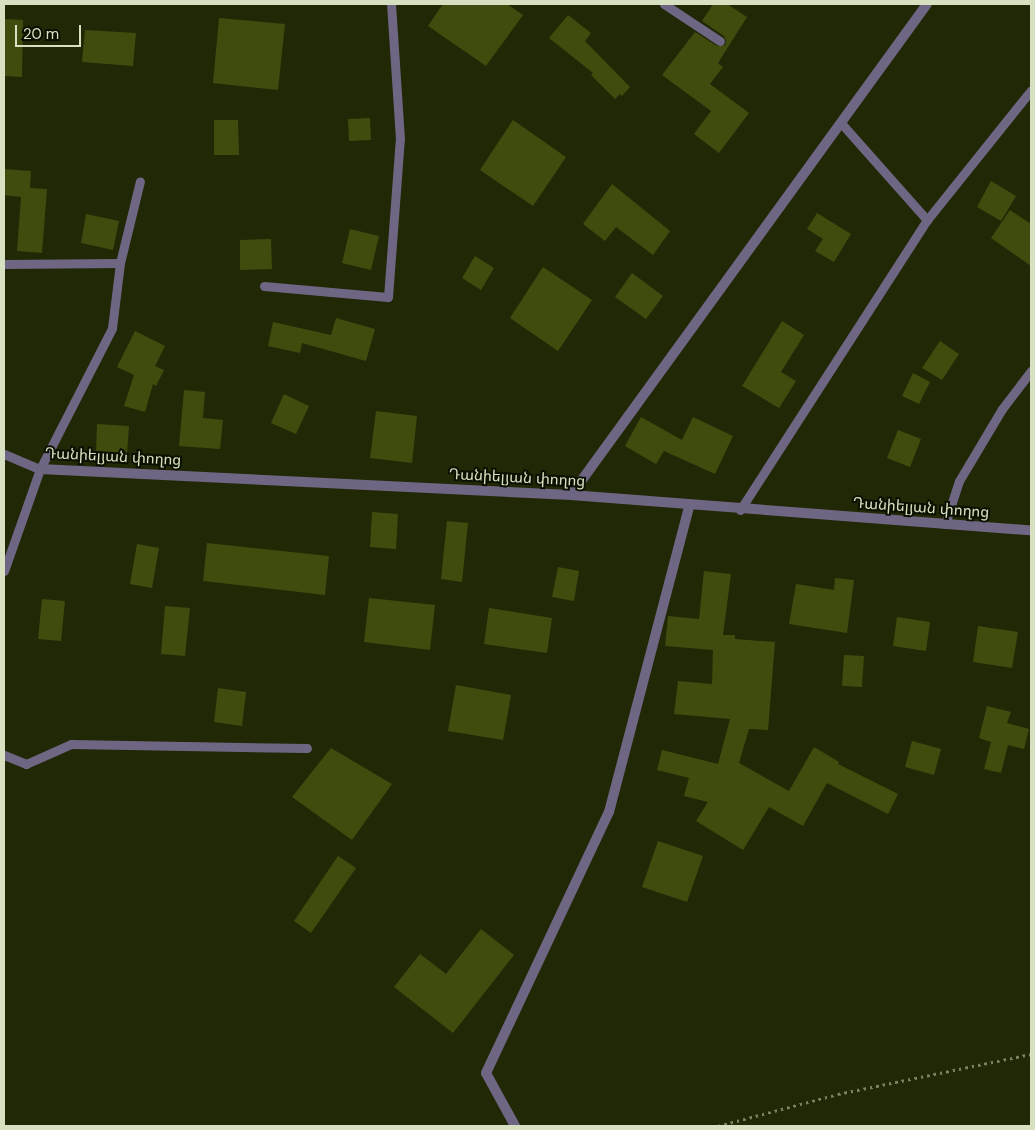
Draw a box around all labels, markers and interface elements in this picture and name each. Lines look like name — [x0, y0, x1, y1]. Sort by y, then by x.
scale bar — [18, 15, 84, 47]
text: 20 m — [23, 24, 59, 44]
street label: Դանիելյան փողոց — [44, 444, 182, 470]
street label: Դանիելյան փողոց — [448, 465, 586, 491]
street label: Դանիելյան փողոց — [852, 494, 990, 522]

